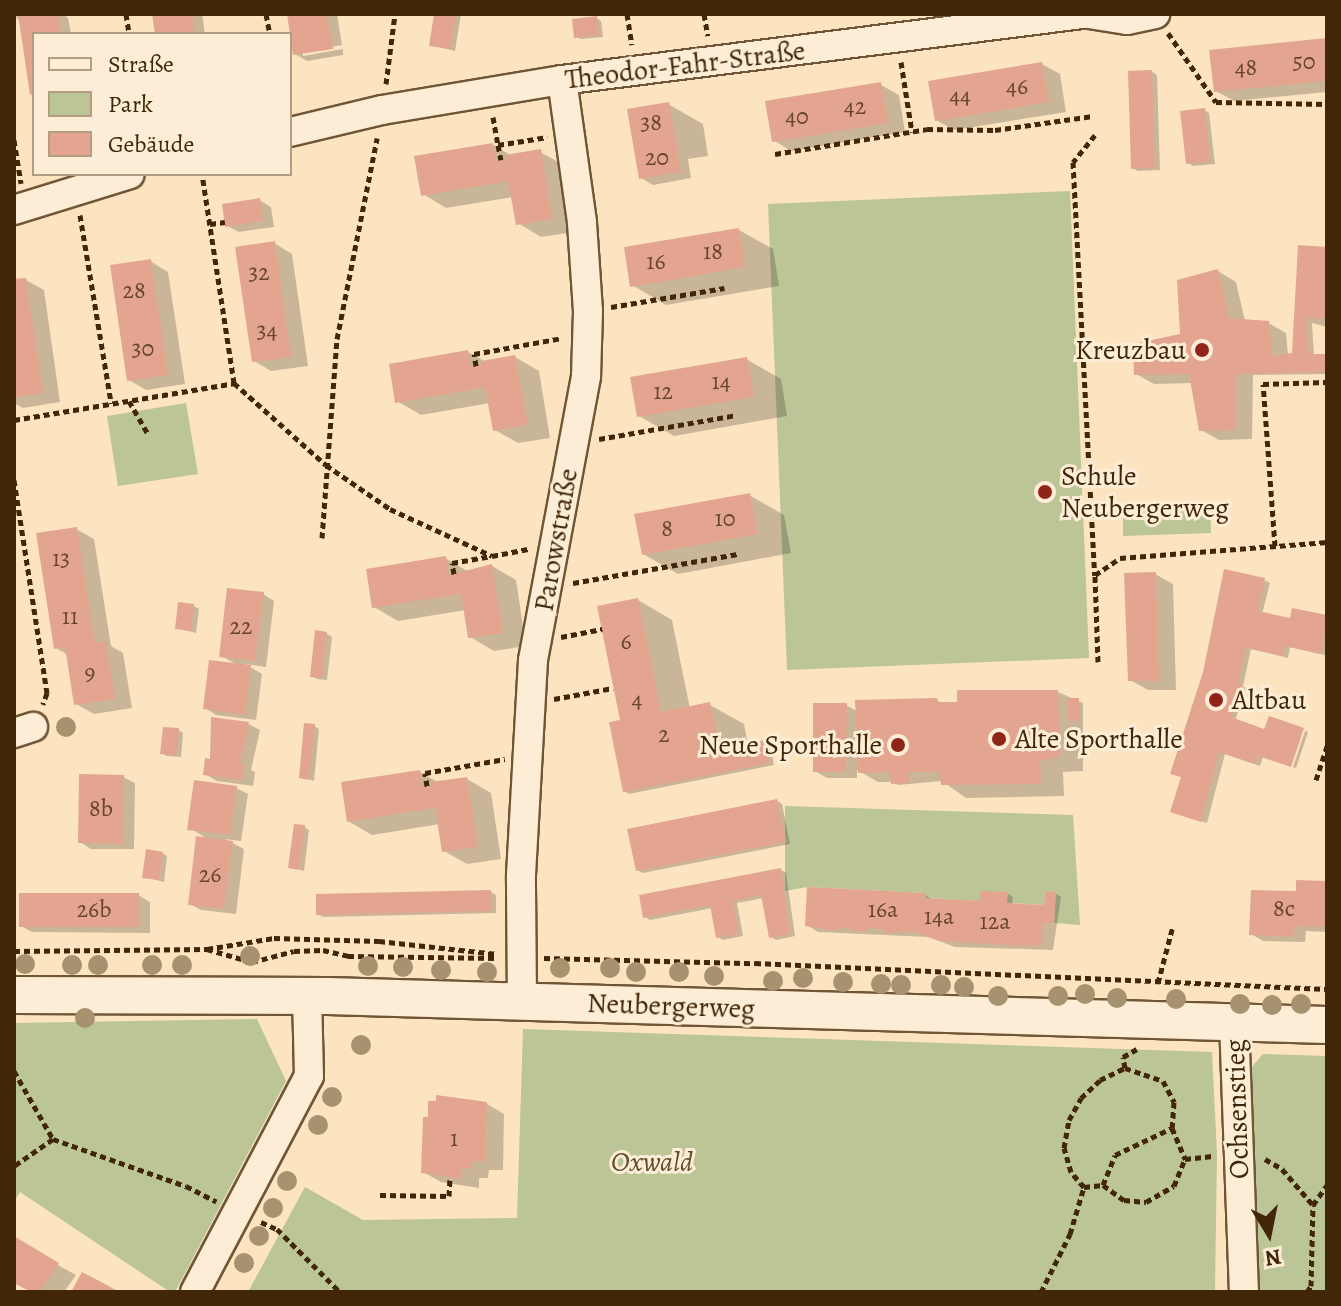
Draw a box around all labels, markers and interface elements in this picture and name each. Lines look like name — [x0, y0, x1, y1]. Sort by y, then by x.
legend — [32, 32, 292, 176]
street label: Theodor-Fahr-Straße — [563, 34, 807, 96]
text: Straße — [108, 48, 174, 80]
house number: 50 — [1292, 48, 1316, 76]
house number: 48 — [1235, 54, 1257, 82]
house number: 46 — [1006, 73, 1028, 101]
house number: 44 — [949, 82, 971, 110]
text: Park — [108, 88, 153, 120]
house number: 42 — [844, 93, 866, 121]
house number: 40 — [785, 103, 809, 131]
house number: 38 — [640, 109, 662, 137]
text: Gebäude — [108, 128, 194, 160]
house number: 20 — [645, 144, 669, 172]
house number: 18 — [703, 238, 723, 266]
house number: 16 — [646, 248, 666, 276]
house number: 32 — [248, 259, 270, 287]
house number: 28 — [122, 277, 146, 305]
house number: 34 — [257, 317, 277, 345]
place label: Kreuzbau — [1075, 333, 1186, 367]
house number: 30 — [132, 335, 154, 363]
marker: Kreuzbau — [1193, 341, 1211, 359]
house number: 14 — [711, 368, 731, 396]
house number: 12 — [653, 378, 673, 406]
place label: Schule Neubergerweg — [1061, 459, 1229, 525]
street label: Parowstraße — [527, 466, 585, 614]
marker: Schule Neubergerweg — [1036, 483, 1054, 501]
house number: 10 — [715, 505, 735, 533]
house number: 8 — [661, 515, 673, 543]
house number: 13 — [52, 545, 70, 573]
house number: 11 — [62, 603, 78, 631]
house number: 22 — [230, 613, 252, 641]
house number: 6 — [620, 628, 632, 656]
house number: 9 — [85, 659, 95, 687]
place label: Altbau — [1232, 683, 1306, 717]
house number: 4 — [632, 686, 642, 714]
marker: Altbau — [1207, 691, 1225, 709]
house number: 2 — [658, 721, 670, 749]
place label: Alte Sporthalle — [1015, 722, 1183, 756]
place label: Neue Sporthalle — [699, 728, 882, 762]
marker: Alte Sporthalle — [990, 730, 1008, 748]
marker: Neue Sporthalle — [889, 736, 907, 754]
house number: 8b — [89, 795, 113, 823]
house number: 26 — [199, 861, 221, 889]
house number: 8c — [1273, 895, 1295, 923]
house number: 26b — [77, 896, 111, 924]
house number: 16a — [868, 896, 898, 924]
house number: 14a — [924, 903, 954, 931]
house number: 12a — [980, 908, 1010, 936]
street label: Neubergerweg — [586, 986, 756, 1026]
street label: Ochsenstieg — [1218, 1038, 1256, 1180]
house number: 1 — [450, 1125, 458, 1153]
park label: Oxwald — [611, 1145, 693, 1179]
north arrow — [1229, 1194, 1309, 1274]
text: N — [1263, 1241, 1284, 1274]

